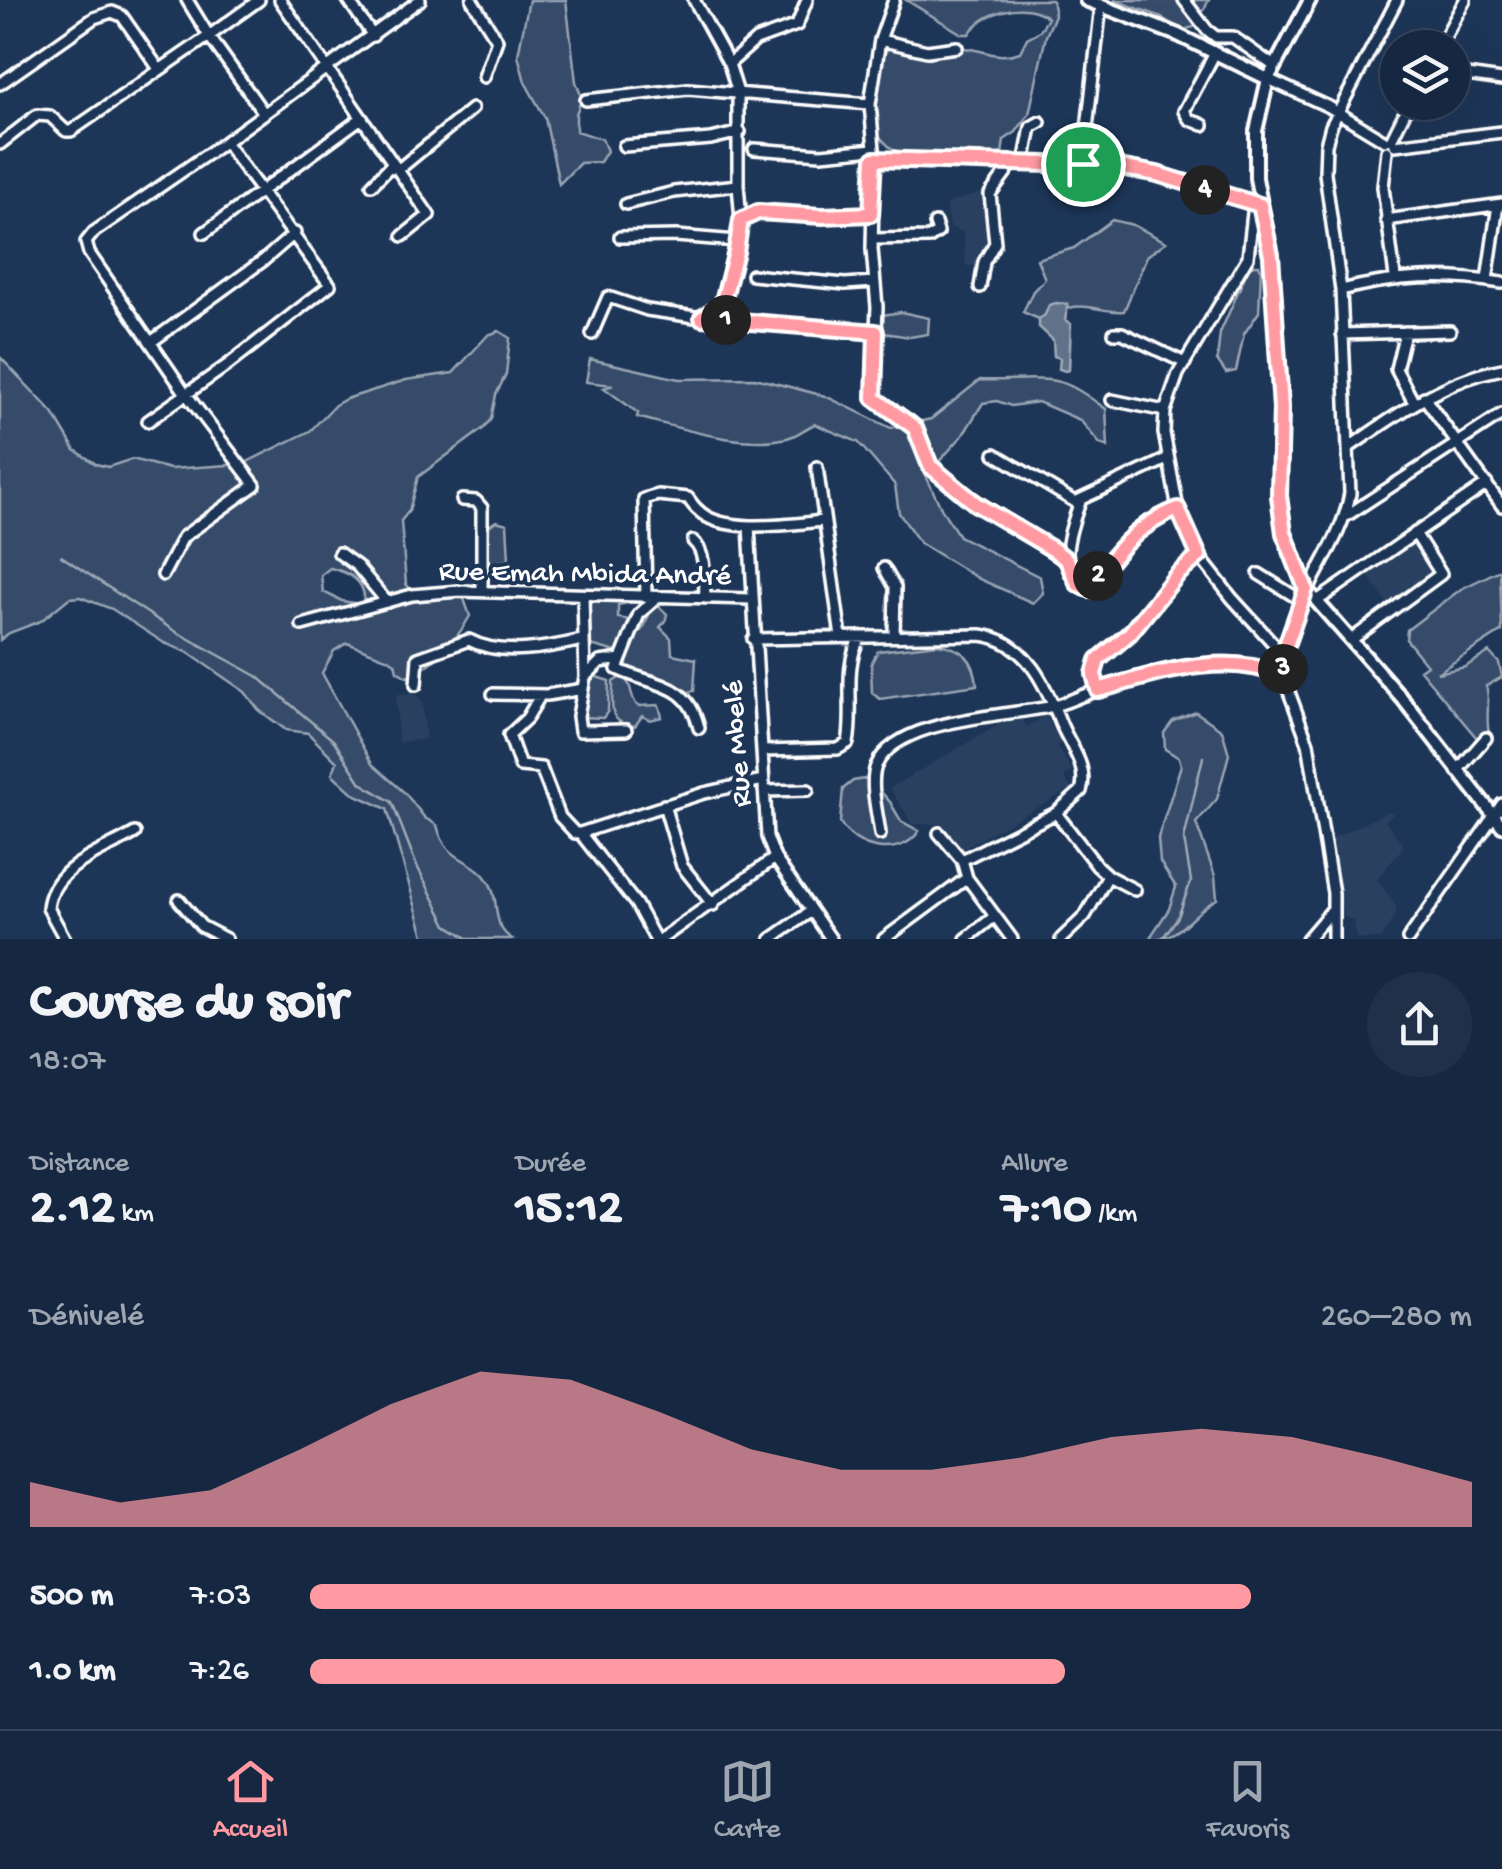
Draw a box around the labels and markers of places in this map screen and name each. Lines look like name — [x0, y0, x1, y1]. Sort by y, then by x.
pin — [1041, 122, 1126, 207]
pin: 4 — [1180, 165, 1230, 215]
pin: 1 — [701, 295, 751, 345]
pin: 2 — [1073, 551, 1123, 601]
pin: 3 — [1258, 644, 1308, 694]

